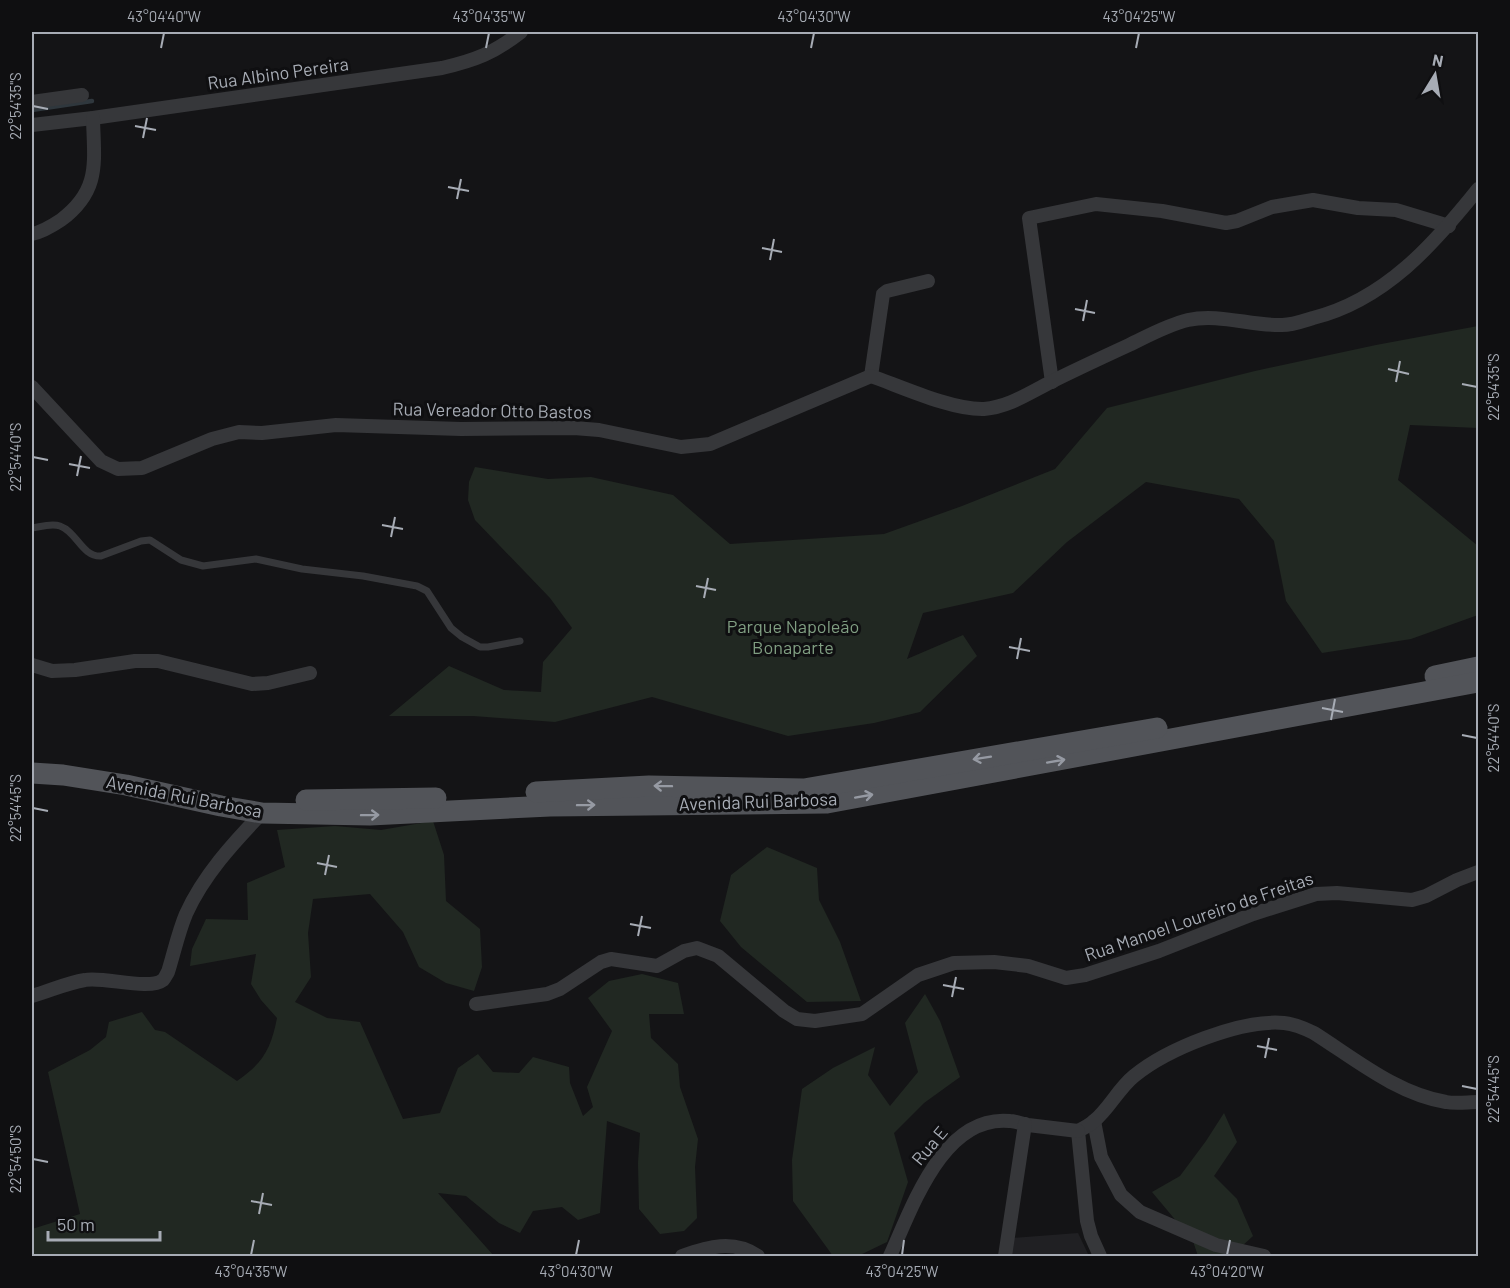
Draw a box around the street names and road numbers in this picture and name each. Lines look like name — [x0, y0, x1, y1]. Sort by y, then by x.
street label: Rua Albino Pereira — [206, 52, 350, 94]
street label: Rua Vereador Otto Bastos — [392, 397, 592, 423]
street label: Avenida Rui Barbosa — [104, 770, 264, 822]
street label: Avenida Rui Barbosa — [678, 787, 837, 815]
street label: Rua Manoel Loureiro de Freitas — [1081, 866, 1316, 966]
street label: Rua E — [907, 1121, 952, 1169]

